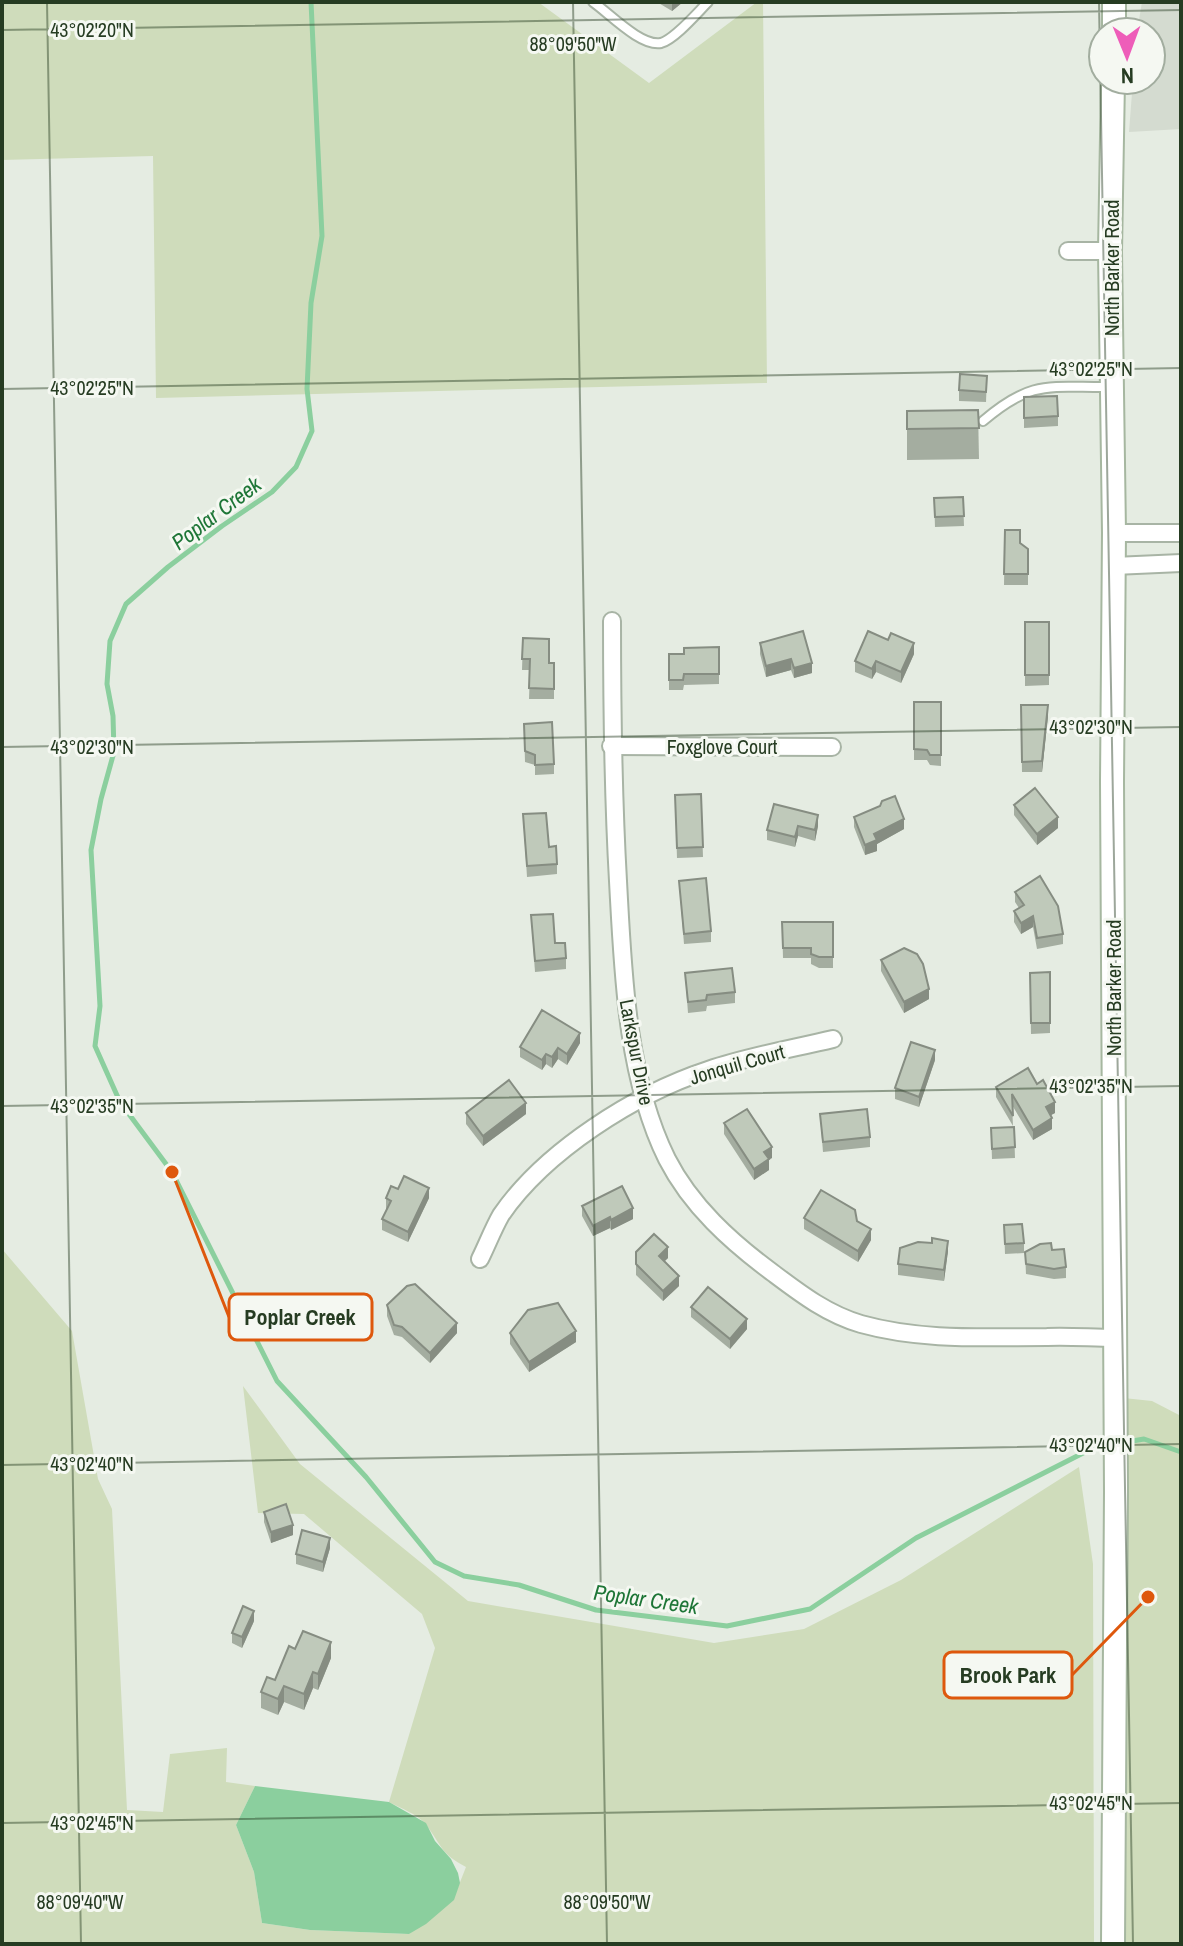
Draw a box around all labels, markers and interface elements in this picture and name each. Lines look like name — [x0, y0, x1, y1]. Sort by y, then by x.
text: 43°02'20"N — [50, 16, 134, 43]
north arrow — [1087, 16, 1167, 96]
text: 88°09'50"W — [529, 30, 617, 57]
text: N — [1121, 61, 1134, 91]
street label: North Barker Road — [1098, 200, 1125, 336]
text: 43°02'25"N — [1049, 355, 1133, 382]
text: 43°02'25"N — [50, 374, 134, 401]
water label: Poplar Creek — [165, 469, 268, 557]
text: 43°02'30"N — [1049, 713, 1133, 740]
text: 43°02'30"N — [50, 733, 134, 760]
street label: Foxglove Court — [667, 733, 778, 760]
street label: North Barker Road — [1100, 920, 1127, 1056]
street label: Larkspur Drive — [613, 997, 661, 1107]
street label: Jonquil Court — [686, 1037, 788, 1090]
text: 43°02'35"N — [1049, 1072, 1133, 1099]
text: 43°02'35"N — [50, 1092, 134, 1119]
callout: Poplar Creek — [229, 1294, 372, 1340]
text: Poplar Creek — [244, 1302, 357, 1332]
text: 43°02'40"N — [1049, 1431, 1133, 1458]
text: 43°02'40"N — [50, 1450, 134, 1477]
water label: Poplar Creek — [592, 1577, 701, 1621]
callout: Brook Park — [944, 1652, 1072, 1698]
text: Brook Park — [960, 1660, 1057, 1690]
text: 43°02'45"N — [1049, 1789, 1133, 1816]
text: 43°02'45"N — [50, 1809, 134, 1836]
text: 88°09'40"W — [36, 1888, 124, 1915]
text: 88°09'50"W — [563, 1888, 651, 1915]

